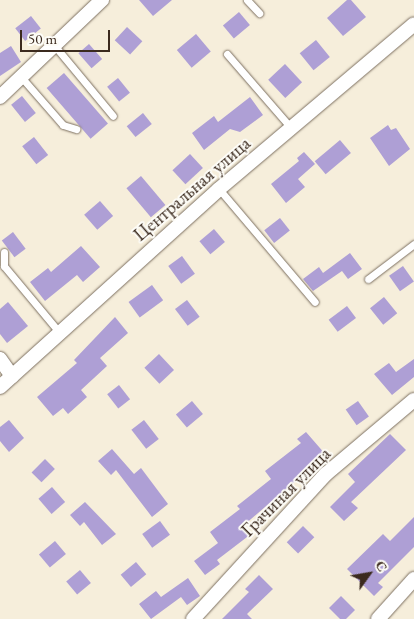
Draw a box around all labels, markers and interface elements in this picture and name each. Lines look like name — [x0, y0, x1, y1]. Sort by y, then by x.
scale bar — [22, 20, 112, 52]
text: 50 m — [28, 29, 57, 48]
street label: Центральная улица — [129, 132, 255, 246]
street label: Грачиная улица — [236, 442, 336, 542]
north arrow — [344, 549, 394, 599]
text: С — [371, 557, 392, 575]

